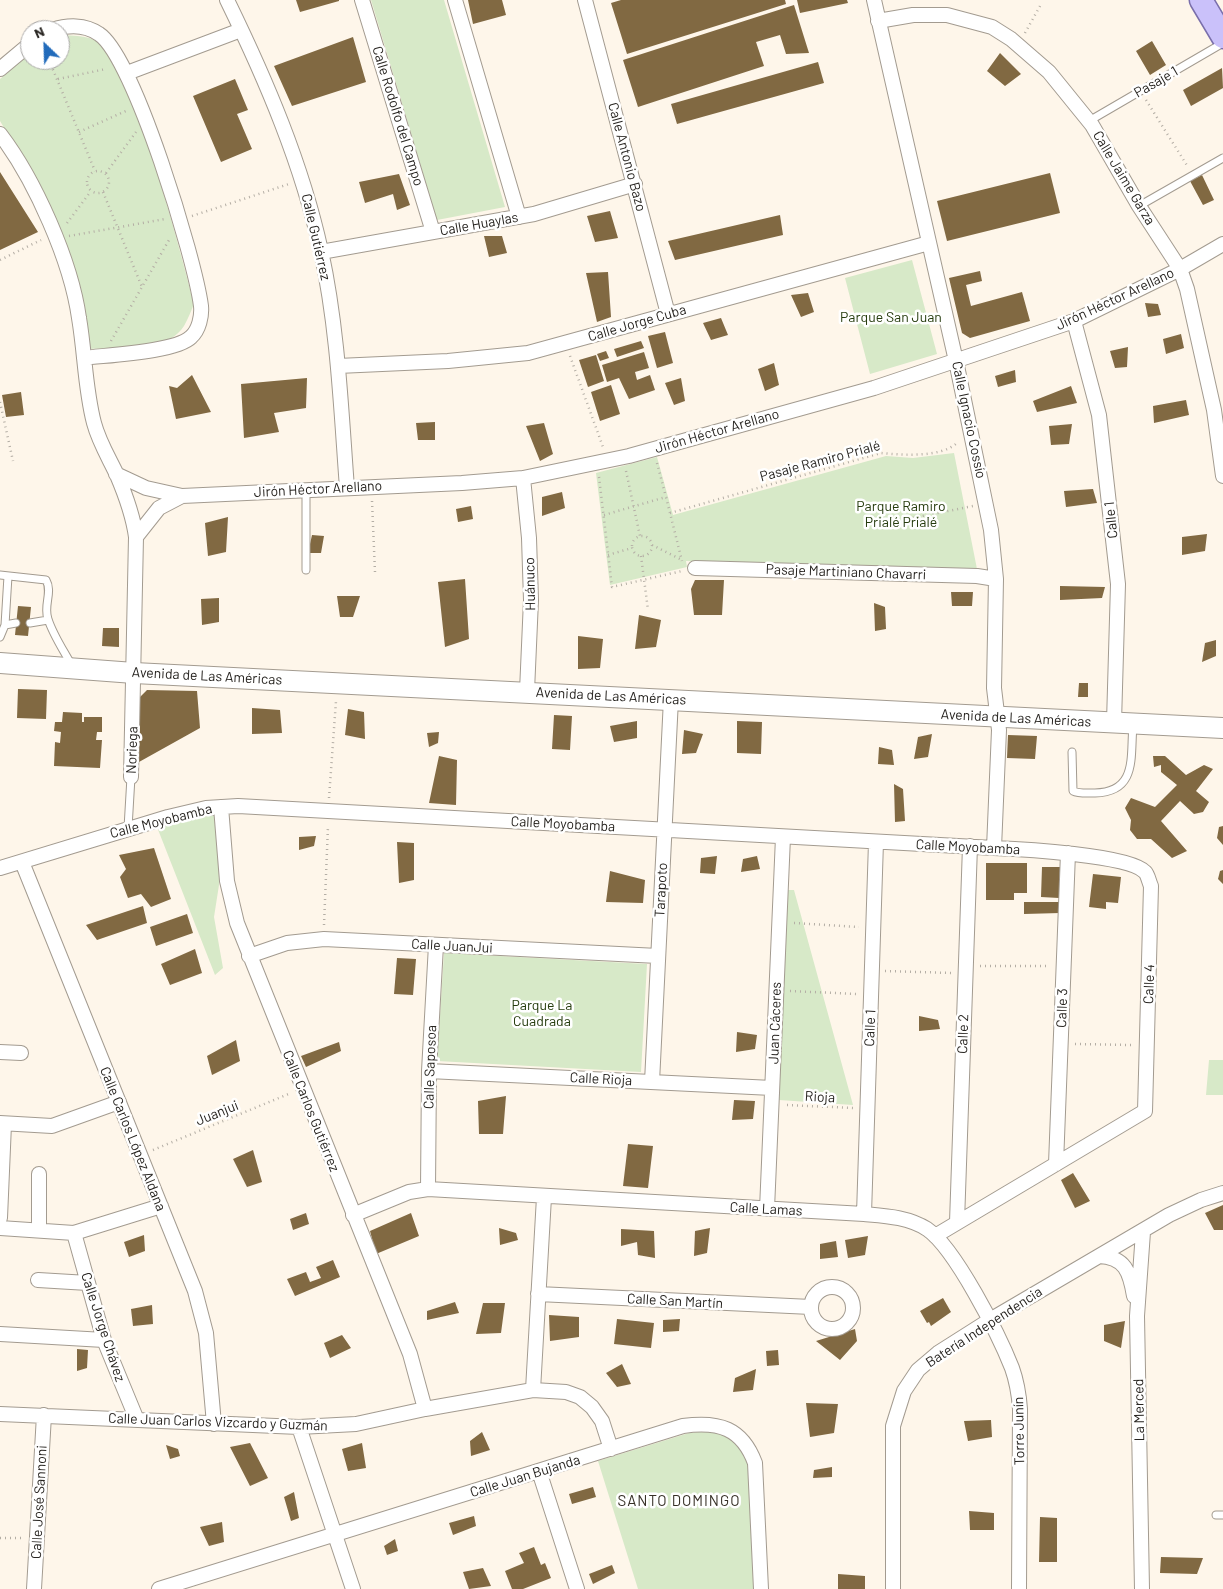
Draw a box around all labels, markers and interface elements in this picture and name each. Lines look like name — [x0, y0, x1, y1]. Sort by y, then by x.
north arrow — [20, 20, 70, 70]
text: N — [31, 22, 47, 41]
street label: Calle Rodolfo del Campo — [369, 44, 427, 188]
street label: Pasaje 1 — [1131, 63, 1181, 101]
street label: Calle Antonio Bazo — [604, 101, 650, 213]
street label: Calle Jaime Garza — [1089, 128, 1159, 228]
street label: Calle Gutiérrez — [298, 192, 334, 282]
street label: Calle Huaylas — [438, 209, 520, 239]
street label: Jirón Héctor Arellano — [1053, 264, 1177, 334]
street label: Calle Jorge Cuba — [586, 301, 688, 345]
park label: Parque San Juan — [840, 309, 942, 325]
street label: Calle Ignacio Cossío — [948, 360, 990, 480]
street label: Jirón Héctor Arellano — [653, 405, 781, 457]
street label: Pasaje Ramiro Prialé — [758, 437, 882, 485]
street label: Jirón Héctor Arellano — [253, 477, 383, 501]
park label: Parque Ramiro Prialé Prialé — [856, 498, 946, 530]
street label: Calle 1 — [1101, 501, 1121, 539]
street label: Huánuco — [521, 557, 539, 611]
street label: Pasaje Martiniano Chavarri — [765, 561, 927, 583]
street label: Avenida de Las Américas — [131, 664, 283, 688]
street label: Avenida de Las Américas — [535, 684, 687, 708]
street label: Avenida de Las Américas — [940, 706, 1092, 730]
street label: Noriega — [123, 726, 141, 774]
street label: Calle Moyobamba — [108, 800, 214, 842]
street label: Calle Moyobamba — [510, 813, 616, 835]
street label: Calle Moyobamba — [915, 836, 1021, 858]
street label: Tarapoto — [651, 862, 671, 918]
street label: Calle JuanJui — [411, 935, 493, 957]
street label: Calle 4 — [1140, 964, 1158, 1004]
street label: Juan Cáceres — [765, 982, 785, 1064]
street label: Calle 3 — [1053, 988, 1071, 1028]
park label: Parque La Cuadrada — [512, 997, 572, 1030]
street label: Calle 1 — [861, 1009, 879, 1047]
street label: Calle 2 — [954, 1014, 972, 1054]
street label: Calle Saposoa — [420, 1025, 440, 1109]
street label: Calle Carlos Gutiérrez — [279, 1048, 343, 1174]
street label: Calle Carlos López Aldana — [96, 1064, 170, 1214]
street label: Calle Rioja — [569, 1069, 633, 1089]
street label: Rioja — [804, 1088, 836, 1106]
street label: Juanjui — [193, 1097, 241, 1129]
street label: Calle Lamas — [729, 1199, 803, 1219]
street label: Calle Jorge Chávez — [77, 1270, 129, 1384]
street label: Batería Independencia — [923, 1283, 1045, 1371]
street label: Calle San Martín — [627, 1290, 723, 1312]
street label: La Merced — [1130, 1378, 1148, 1442]
street label: Torre Junín — [1010, 1397, 1028, 1465]
street label: Calle Juan Carlos Vizcardo y Guzmán — [108, 1410, 328, 1434]
street label: Calle José Sannoni — [28, 1445, 50, 1559]
street label: Calle Juan Bujanda — [468, 1451, 582, 1501]
district label: SANTO DOMINGO — [616, 1492, 742, 1510]

